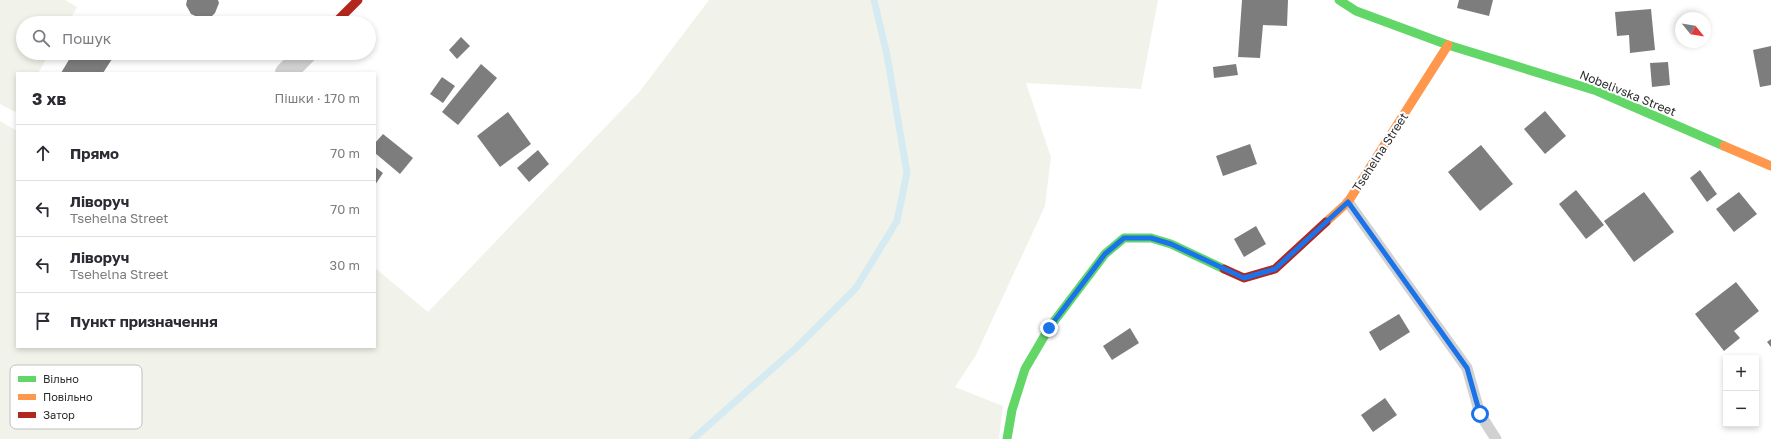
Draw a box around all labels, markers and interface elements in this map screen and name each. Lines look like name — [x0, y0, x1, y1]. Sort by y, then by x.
north arrow — [1675, 12, 1711, 48]
search box — [16, 16, 376, 60]
icon: search — [30, 27, 52, 49]
text: Пошук — [62, 29, 111, 47]
street label: Nobelivska Street — [1578, 67, 1679, 119]
text: 3 хв — [32, 88, 66, 109]
text: Пішки · 170 m — [274, 90, 360, 106]
street label: Tsehelna Street — [1349, 110, 1411, 194]
icon: ahead — [32, 142, 54, 164]
text: Прямо — [70, 144, 119, 162]
text: 70 m — [330, 145, 360, 161]
text: Ліворуч — [70, 192, 129, 210]
icon: left — [32, 198, 54, 220]
text: 70 m — [330, 201, 360, 217]
text: Tsehelna Street — [70, 210, 168, 226]
text: Ліворуч — [70, 248, 129, 266]
icon: left — [32, 254, 54, 276]
text: 30 m — [330, 257, 360, 273]
text: Tsehelna Street — [70, 266, 168, 282]
icon: arrive — [32, 310, 54, 332]
text: Пункт призначення — [70, 312, 218, 330]
route end — [1040, 319, 1058, 337]
map controls — [1723, 355, 1759, 427]
button: + — [1723, 355, 1759, 391]
legend — [10, 365, 142, 429]
text: Вільно — [43, 372, 79, 385]
text: Повільно — [43, 390, 93, 403]
button: − — [1723, 391, 1759, 427]
route start — [1471, 405, 1489, 423]
text: Затор — [43, 408, 75, 421]

